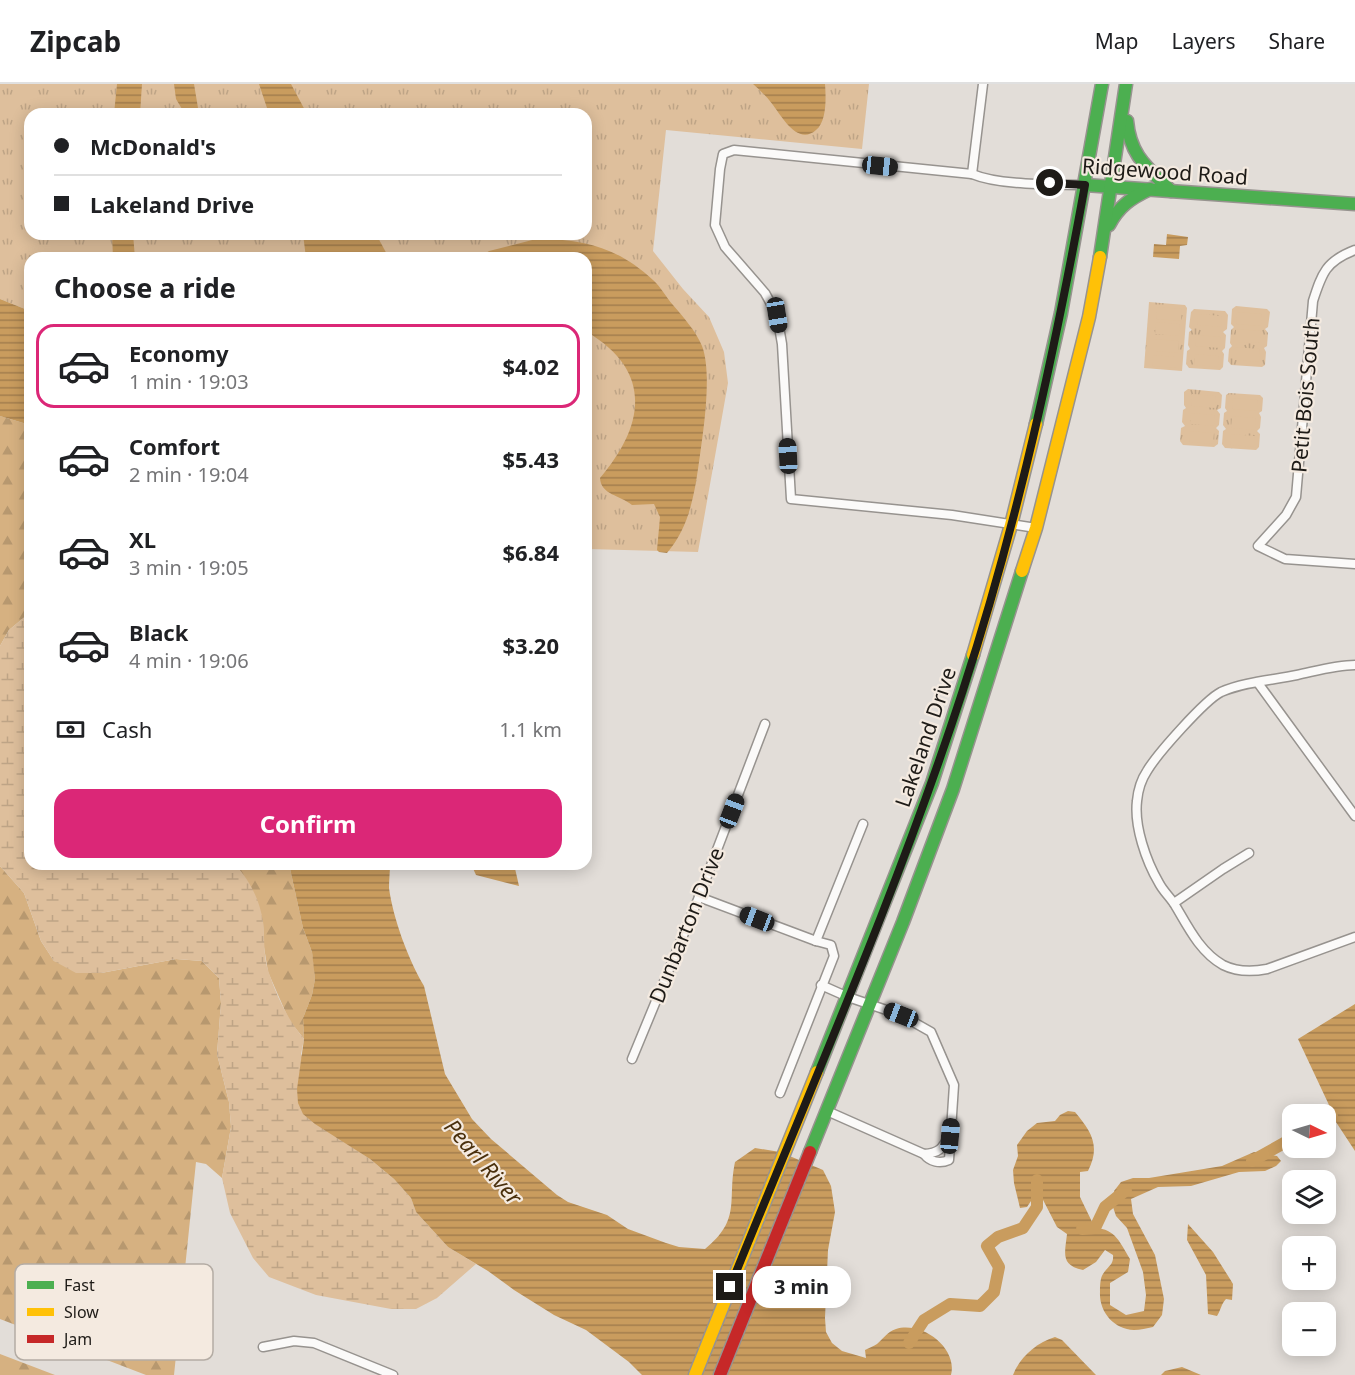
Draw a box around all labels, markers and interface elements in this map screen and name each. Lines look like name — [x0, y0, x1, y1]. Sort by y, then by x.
text: Zipcab — [30, 22, 121, 60]
text: Map — [1095, 27, 1139, 55]
text: Layers — [1172, 27, 1236, 55]
text: Share — [1269, 27, 1325, 55]
text: McDonald's — [90, 131, 216, 161]
street label: Ridgewood Road — [1081, 151, 1249, 191]
car — [861, 155, 899, 177]
route start — [1036, 169, 1063, 196]
text: Lakeland Drive — [90, 189, 254, 219]
text: Choose a ride — [54, 269, 236, 306]
car — [765, 296, 789, 334]
street label: Petit Bois South — [1284, 316, 1326, 474]
text: Economy — [129, 338, 228, 368]
icon: car — [57, 339, 111, 393]
text: $4.02 — [502, 351, 559, 381]
text: 1 min · 19:03 — [129, 368, 249, 395]
text: Comfort — [129, 431, 220, 461]
icon: car — [57, 432, 111, 486]
car — [778, 438, 798, 474]
text: $5.43 — [502, 444, 559, 474]
text: 2 min · 19:04 — [129, 461, 249, 488]
text: XL — [129, 524, 156, 554]
icon: car — [57, 525, 111, 579]
text: $6.84 — [502, 537, 559, 567]
text: 3 min · 19:05 — [129, 554, 249, 581]
text: Black — [129, 617, 188, 647]
icon: car — [57, 618, 111, 672]
text: $3.20 — [502, 630, 559, 660]
text: 4 min · 19:06 — [129, 647, 249, 674]
street label: Lakeland Drive — [888, 663, 962, 811]
icon: cash — [54, 713, 87, 746]
text: Cash — [102, 714, 152, 744]
text: 1.1 km — [499, 716, 562, 743]
button: Confirm — [54, 789, 562, 858]
car — [717, 791, 747, 831]
street label: Dunbarton Drive — [642, 843, 730, 1007]
car — [737, 904, 777, 934]
car — [881, 1000, 921, 1030]
north arrow — [1282, 1104, 1336, 1158]
map controls — [1282, 1104, 1336, 1356]
water label: Pearl River — [438, 1112, 530, 1211]
car — [939, 1117, 961, 1155]
button: layers — [1282, 1170, 1336, 1224]
button: + — [1282, 1236, 1336, 1290]
legend — [15, 1264, 213, 1360]
callout: 3 min — [751, 1266, 850, 1308]
route end — [716, 1273, 743, 1300]
text: 3 min — [774, 1273, 829, 1300]
text: Fast — [64, 1274, 95, 1296]
text: Slow — [64, 1301, 99, 1323]
button: − — [1282, 1302, 1336, 1356]
text: Jam — [62, 1328, 92, 1350]

